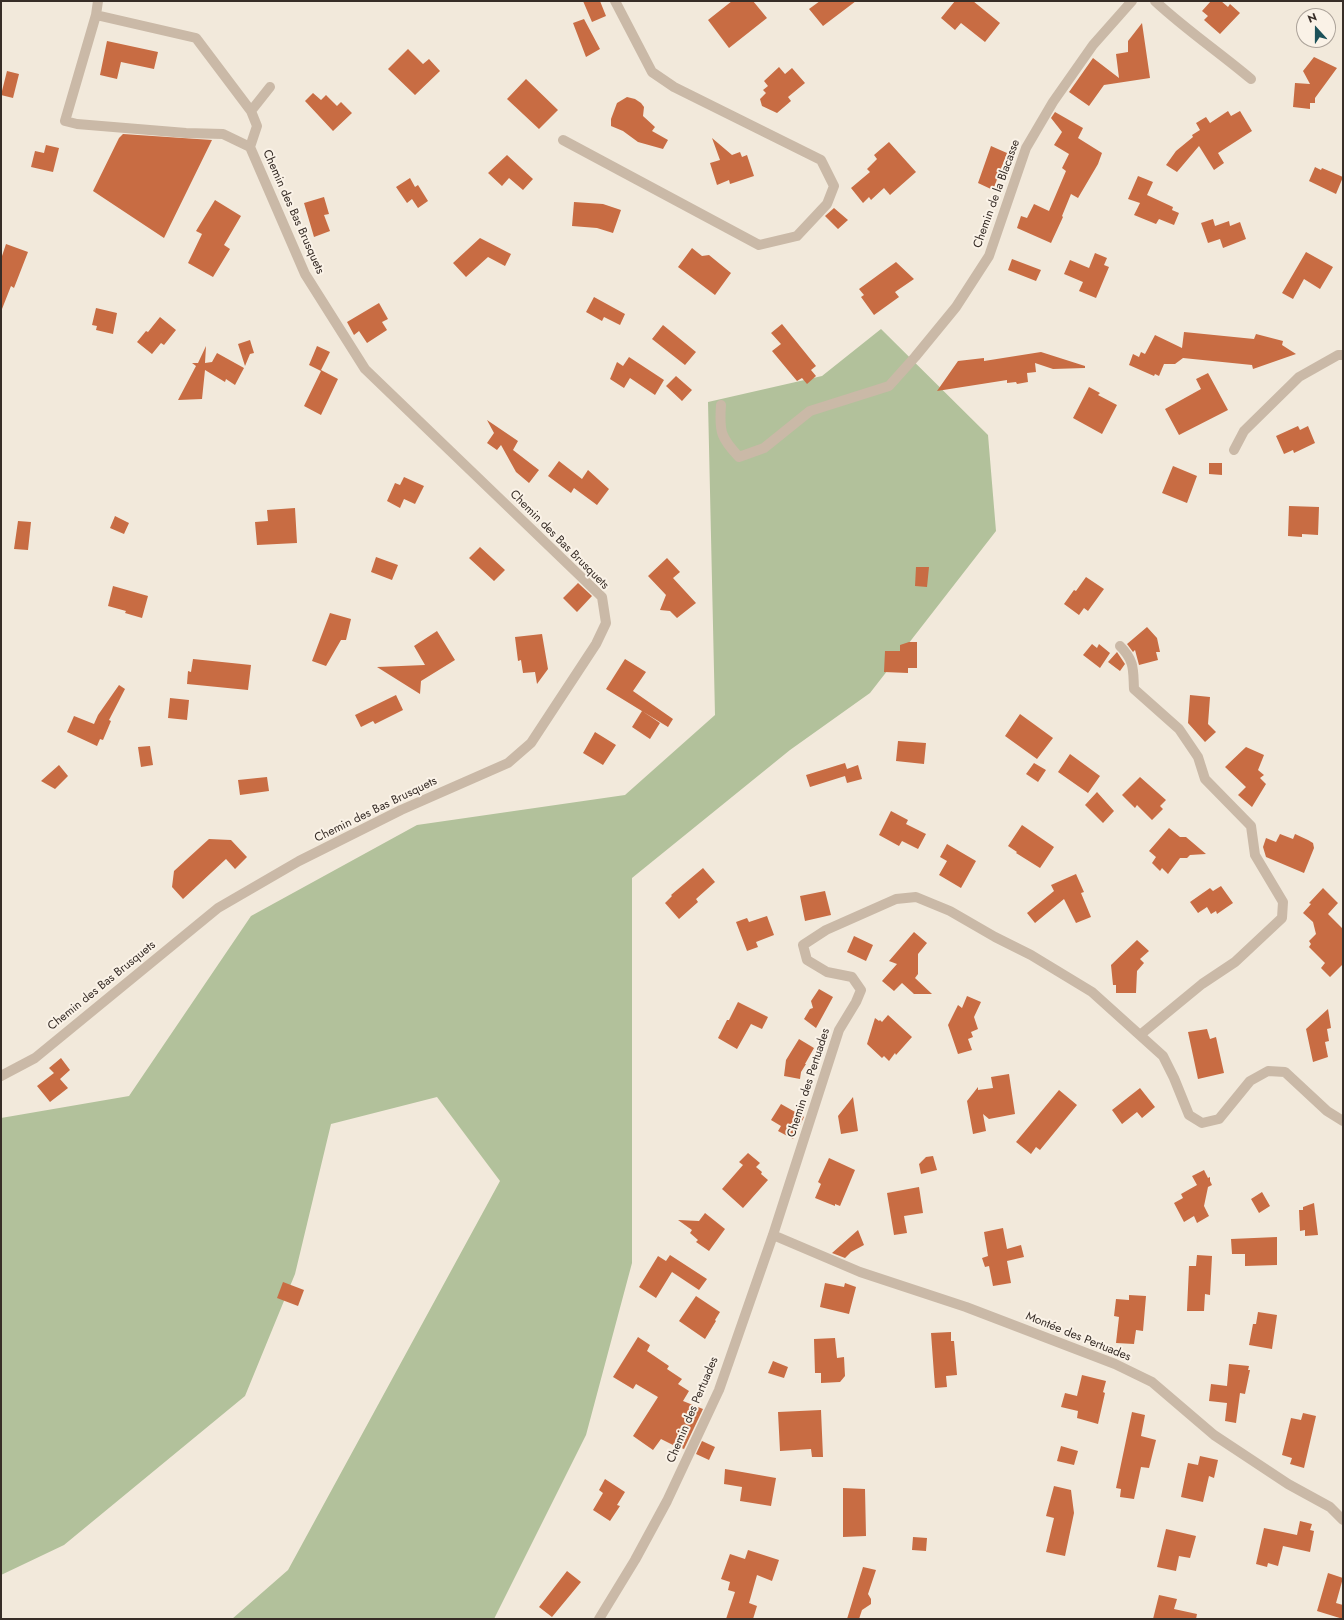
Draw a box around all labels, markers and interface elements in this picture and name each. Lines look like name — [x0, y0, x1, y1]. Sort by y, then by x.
north arrow — [1296, 8, 1336, 48]
text: N — [1305, 9, 1319, 27]
street label: Chemin de la Blacasse — [971, 138, 1023, 250]
street label: Chemin des Bas Brusquets — [259, 148, 327, 276]
street label: Chemin des Bas Brusquets — [506, 487, 612, 593]
street label: Chemin des Bas Brusquets — [312, 774, 440, 846]
street label: Chemin des Bas Brusquets — [45, 938, 159, 1034]
street label: Chemin des Pertuades — [785, 1027, 833, 1139]
street label: Montée des Pertuades — [1023, 1309, 1133, 1365]
street label: Chemin des Pertuades — [664, 1355, 722, 1465]

